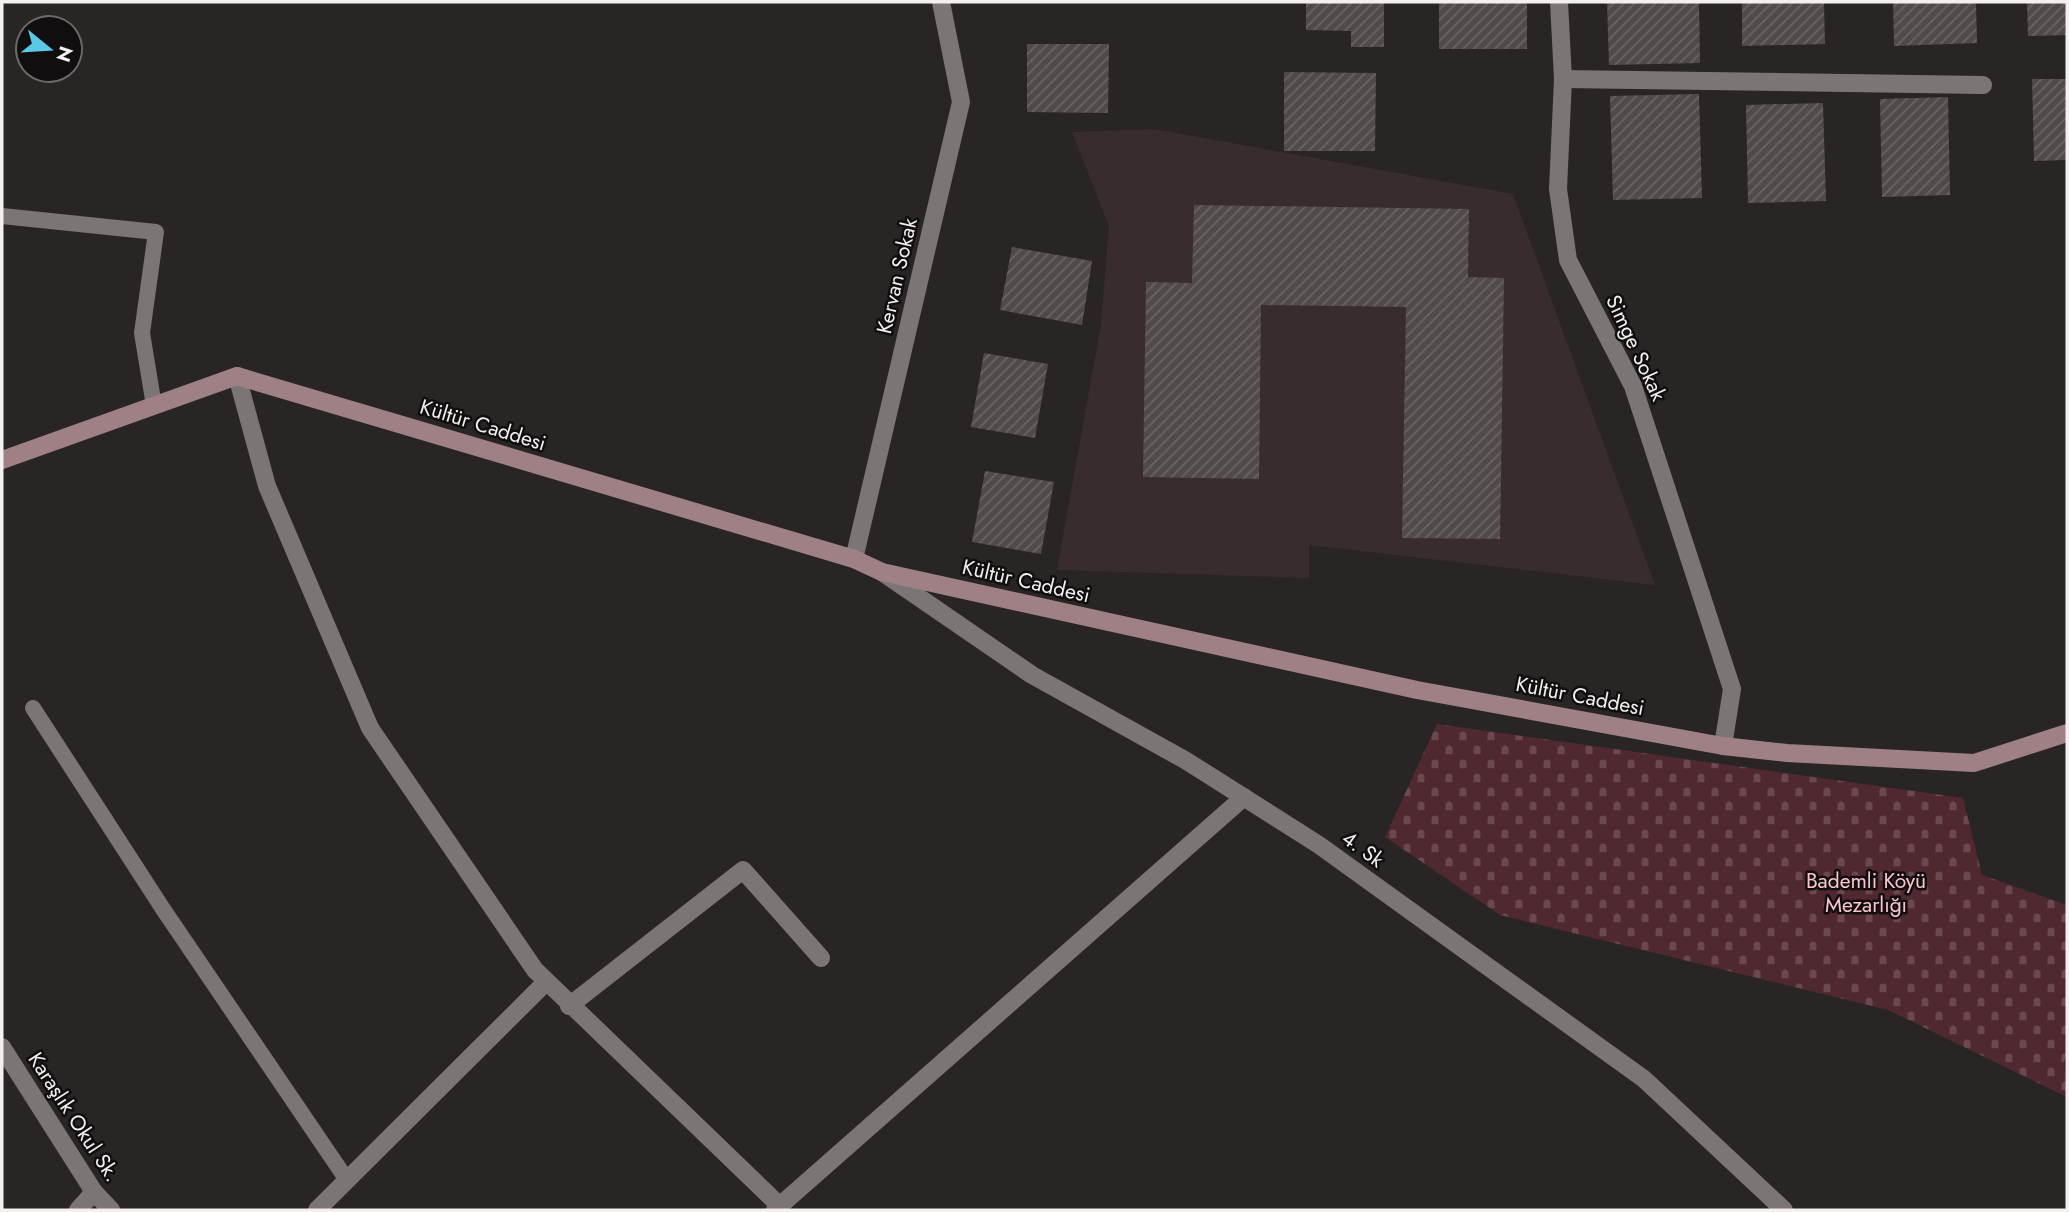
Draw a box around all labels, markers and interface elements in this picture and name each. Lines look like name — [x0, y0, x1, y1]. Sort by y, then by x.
north arrow — [14, 14, 84, 84]
text: N — [50, 43, 80, 65]
street label: Kervan Sokak — [869, 214, 925, 337]
street label: Simge Sokak — [1598, 290, 1674, 407]
street label: Kültür Caddesi — [416, 392, 550, 458]
street label: Kültür Caddesi — [959, 552, 1093, 610]
street label: Kültür Caddesi — [1513, 669, 1647, 723]
street label: 4. Sk — [1336, 823, 1391, 875]
park label: Bademli Köyü Mezarlığı — [1806, 866, 1926, 920]
street label: Karaşlık Okul Sk. — [21, 1046, 127, 1188]

